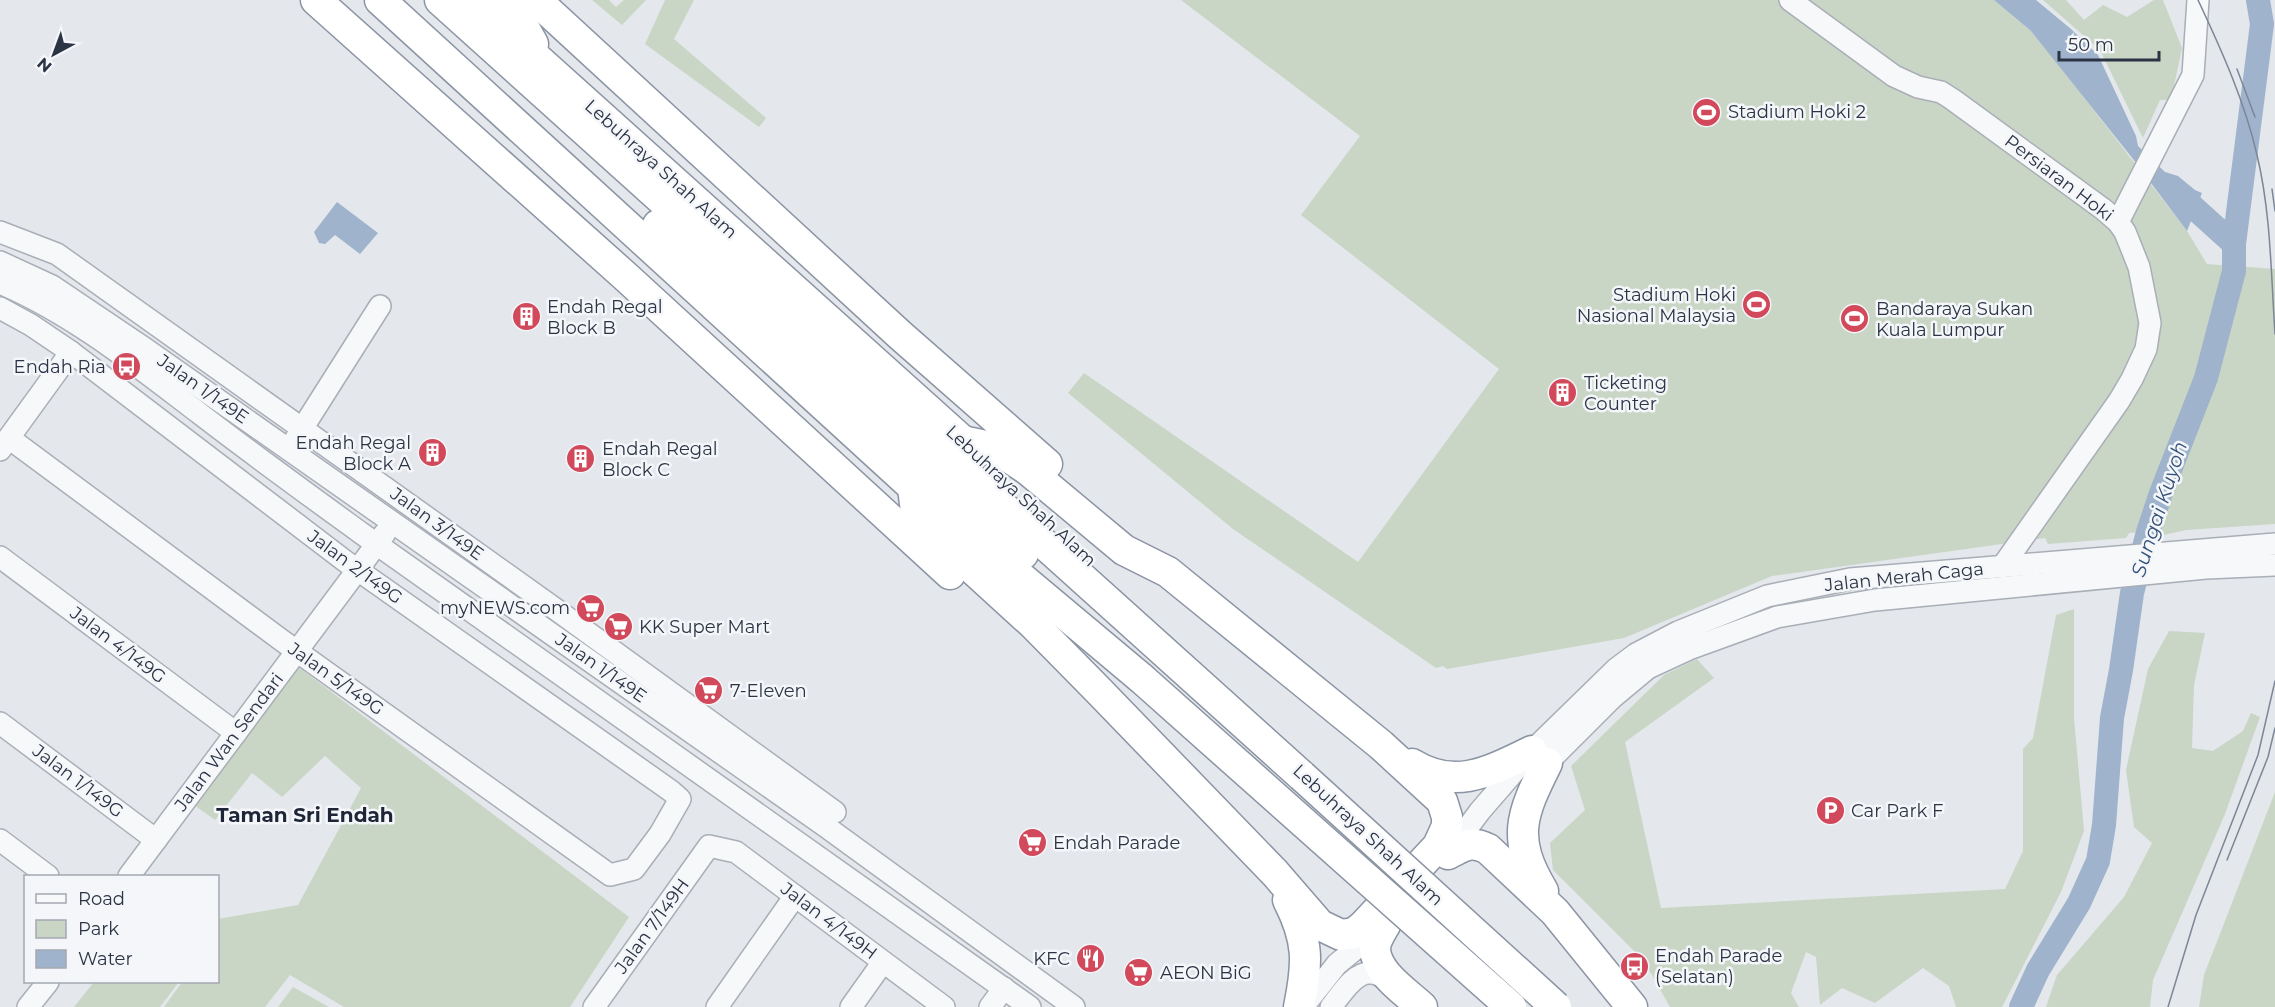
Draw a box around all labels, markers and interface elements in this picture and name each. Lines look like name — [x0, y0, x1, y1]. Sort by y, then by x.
north arrow — [24, 24, 84, 84]
scale bar — [2059, 24, 2160, 62]
text: 50 m — [2068, 34, 2114, 56]
text: N — [33, 54, 56, 76]
street label: Lebuhraya Shah Alam — [580, 95, 742, 243]
sports icon: Stadium Hoki 2 — [1691, 96, 1723, 128]
place label: Stadium Hoki 2 — [1728, 101, 1866, 123]
street label: Persiaran Hoki — [2000, 130, 2118, 226]
place label: Stadium Hoki Nasional Malaysia — [1577, 284, 1736, 327]
sports icon: Stadium Hoki Nasional Malaysia — [1741, 289, 1773, 321]
place label: Endah Regal Block B — [547, 296, 663, 339]
place label: Bandaraya Sukan Kuala Lumpur — [1876, 298, 2033, 341]
building icon: Endah Regal Block B — [510, 301, 542, 333]
sports icon: Bandaraya Sukan Kuala Lumpur — [1839, 303, 1871, 335]
street label: Jalan 1/149E — [152, 349, 253, 428]
bus stop icon: Endah Ria — [111, 351, 143, 383]
place label: Endah Ria — [14, 356, 106, 378]
place label: Ticketing Counter — [1584, 372, 1667, 415]
building icon: Ticketing Counter — [1547, 377, 1579, 409]
street label: Lebuhraya Shah Alam — [941, 421, 1101, 571]
place label: Endah Regal Block A — [295, 432, 411, 475]
building icon: Endah Regal Block A — [416, 437, 448, 469]
place label: Endah Regal Block C — [602, 438, 718, 481]
water label: Sungai Kuyoh — [2126, 438, 2192, 580]
building icon: Endah Regal Block C — [565, 443, 597, 475]
street label: Jalan 3/149E — [385, 482, 488, 565]
street label: Jalan 2/149G — [302, 525, 407, 609]
street label: Jalan Merah Caga — [1822, 558, 1985, 596]
supermarket icon: myNEWS.com — [575, 592, 607, 624]
place label: myNEWS.com — [440, 597, 570, 619]
street label: Jalan 4/149G — [65, 601, 170, 688]
supermarket icon: KK Super Mart — [602, 611, 634, 643]
place label: KK Super Mart — [639, 616, 770, 638]
street label: Jalan 1/149E — [550, 628, 651, 707]
street label: Jalan 5/149G — [283, 637, 388, 720]
street label: Jalan Wan Sendari — [169, 669, 288, 816]
supermarket icon: 7-Eleven — [693, 675, 725, 707]
place label: 7-Eleven — [730, 680, 807, 702]
street label: Jalan 1/149G — [27, 739, 128, 822]
street label: Lebuhraya Shah Alam — [1288, 760, 1448, 910]
parking icon: Car Park F — [1814, 795, 1846, 827]
place label: Car Park F — [1851, 800, 1943, 822]
district label: Taman Sri Endah — [216, 803, 394, 827]
supermarket icon: Endah Parade — [1016, 827, 1048, 859]
place label: Endah Parade — [1053, 832, 1181, 854]
street label: Jalan 7/149H — [610, 874, 694, 979]
legend — [24, 875, 219, 983]
street label: Jalan 4/149H — [776, 877, 881, 964]
text: Road — [78, 888, 125, 910]
text: Park — [78, 918, 119, 940]
restaurant icon: KFC — [1075, 943, 1107, 975]
place label: Endah Parade (Selatan) — [1655, 945, 1783, 988]
text: Water — [78, 948, 133, 970]
place label: KFC — [1033, 948, 1070, 970]
bus stop icon: Endah Parade (Selatan) — [1618, 950, 1650, 982]
supermarket icon: AEON BiG — [1123, 957, 1155, 989]
place label: AEON BiG — [1160, 962, 1252, 984]

